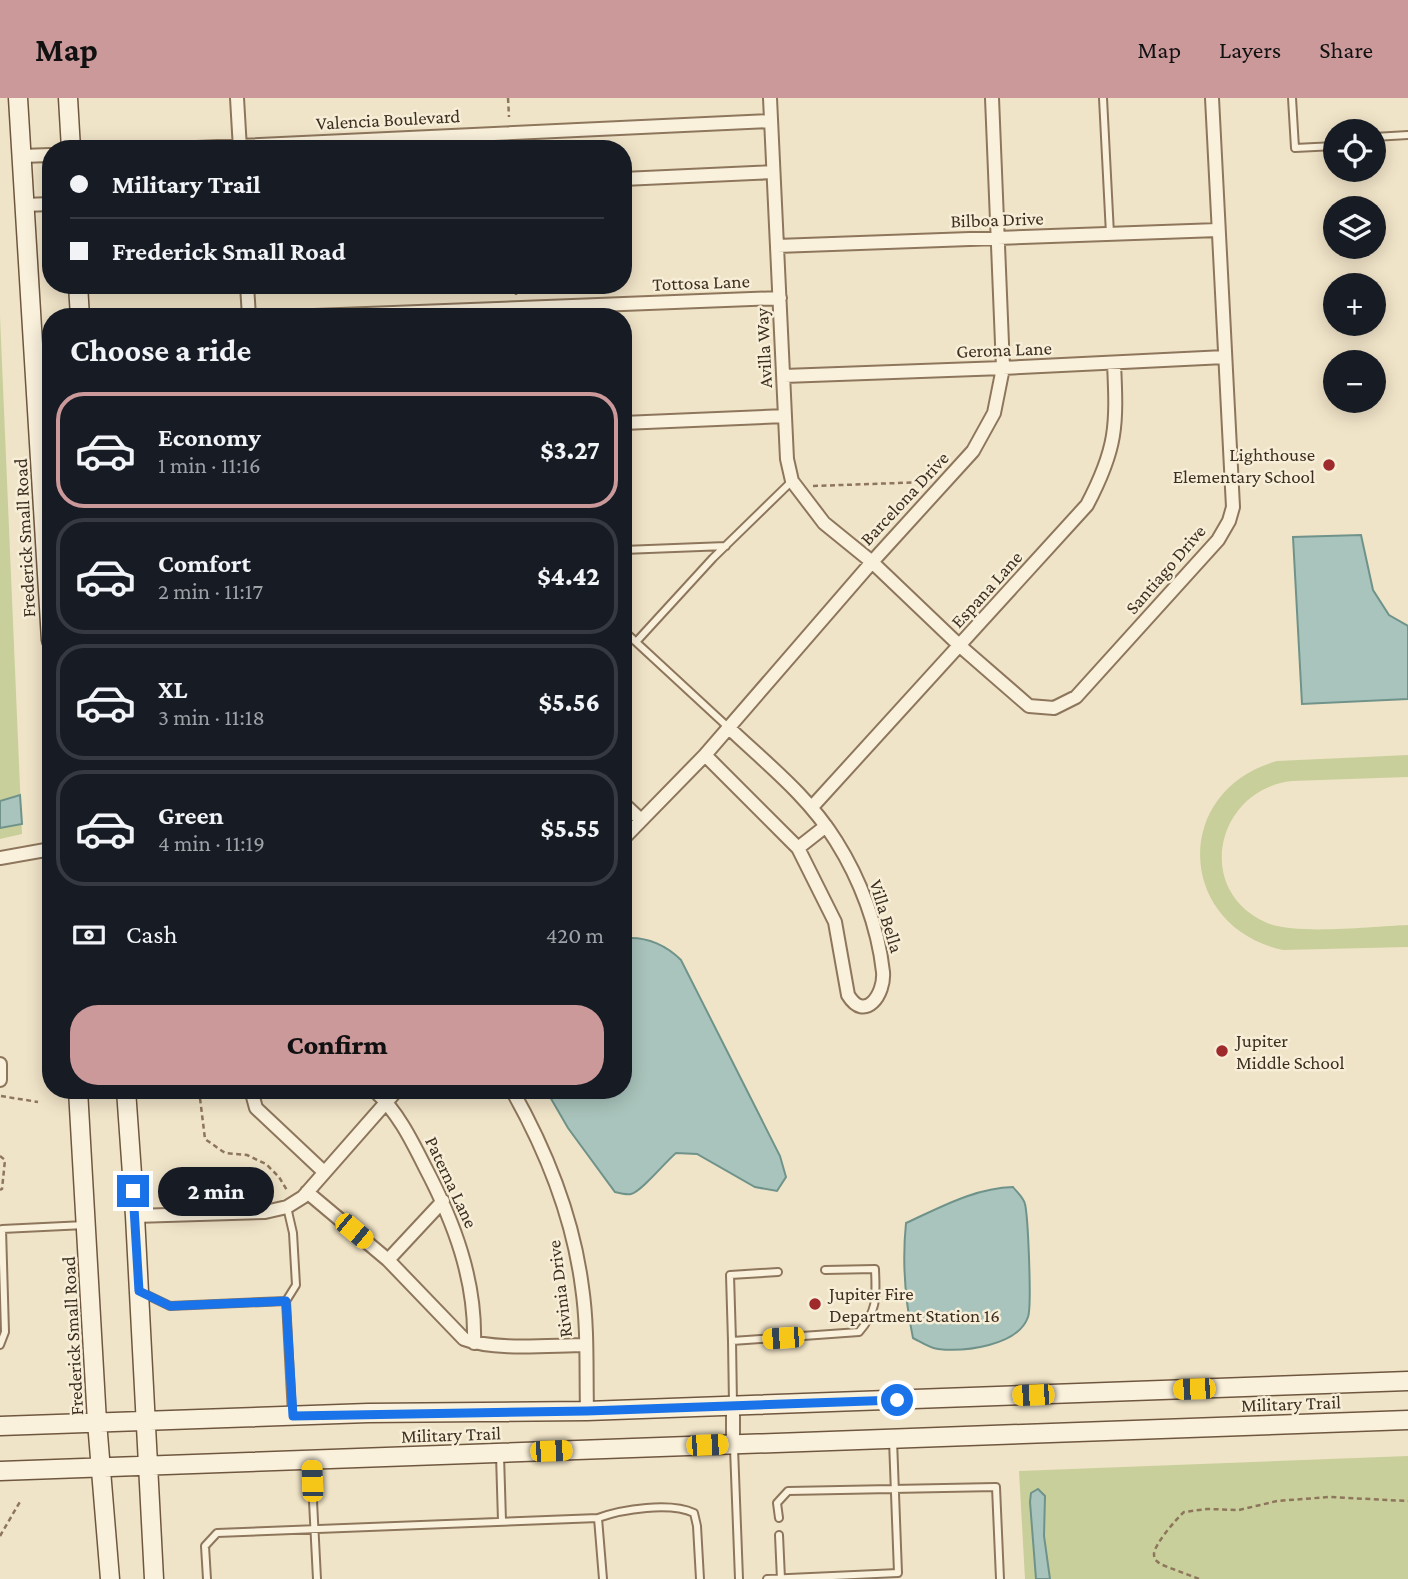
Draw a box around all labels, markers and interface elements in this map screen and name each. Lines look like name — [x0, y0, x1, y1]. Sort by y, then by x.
text: Map — [35, 31, 98, 68]
text: Map — [1137, 36, 1181, 63]
text: Layers — [1219, 36, 1281, 63]
text: Share — [1319, 36, 1373, 63]
street label: Valencia Boulevard — [315, 105, 461, 134]
map controls — [1323, 119, 1386, 413]
button: locate — [1323, 119, 1386, 182]
text: Military Trail — [112, 170, 261, 199]
button: layers — [1323, 196, 1386, 259]
street label: Bilboa Drive — [950, 207, 1044, 232]
text: Frederick Small Road — [112, 237, 346, 266]
street label: Tottosa Lane — [652, 270, 750, 295]
button: + — [1323, 273, 1386, 336]
street label: Avilla Way — [751, 307, 776, 389]
text: Choose a ride — [70, 332, 251, 368]
street label: Gerona Lane — [956, 337, 1052, 362]
button: − — [1323, 350, 1386, 413]
icon: car — [74, 419, 137, 482]
text: Economy — [158, 423, 261, 452]
text: $3.27 — [540, 436, 600, 465]
place label: Lighthouse Elementary School — [1173, 444, 1315, 487]
street label: Barcelona Drive — [856, 447, 953, 549]
text: 1 min · 11:16 — [158, 452, 261, 478]
marker: Lighthouse Elementary School — [1321, 457, 1337, 473]
street label: Frederick Small Road — [10, 458, 39, 618]
street label: Santiago Drive — [1121, 520, 1210, 618]
icon: car — [74, 545, 137, 608]
street label: Espana Lane — [946, 547, 1026, 632]
text: Comfort — [158, 549, 251, 578]
text: $4.42 — [537, 562, 600, 591]
text: 2 min · 11:17 — [158, 578, 263, 604]
icon: car — [74, 671, 137, 734]
text: XL — [158, 675, 187, 704]
text: $5.56 — [538, 688, 600, 717]
text: 3 min · 11:18 — [158, 704, 265, 730]
icon: car — [74, 797, 137, 860]
text: Green — [158, 801, 224, 830]
text: $5.55 — [540, 814, 600, 843]
text: 4 min · 11:19 — [158, 830, 265, 856]
street label: Villa Bella — [865, 877, 908, 955]
icon: cash — [70, 916, 108, 954]
text: Cash — [126, 920, 177, 949]
text: 420 m — [546, 922, 604, 948]
button: Confirm — [70, 1005, 604, 1085]
place label: Jupiter Middle School — [1234, 1030, 1344, 1073]
marker: Jupiter Middle School — [1214, 1043, 1230, 1059]
street label: Paterna Lane — [421, 1133, 482, 1231]
callout: 2 min — [158, 1166, 273, 1216]
route end — [117, 1175, 149, 1207]
text: 2 min — [188, 1178, 244, 1204]
car — [332, 1209, 377, 1253]
street label: Rivinia Drive — [543, 1239, 576, 1339]
street label: Frederick Small Road — [58, 1256, 87, 1416]
place label: Jupiter Fire Department Station 16 — [827, 1283, 1000, 1326]
marker: Jupiter Fire Department Station 16 — [807, 1296, 823, 1312]
car — [762, 1326, 805, 1350]
car — [1173, 1378, 1216, 1400]
route start — [881, 1384, 913, 1416]
car — [1012, 1384, 1055, 1406]
street label: Military Trail — [1241, 1391, 1342, 1416]
street label: Military Trail — [401, 1422, 502, 1447]
car — [686, 1434, 729, 1456]
car — [530, 1440, 573, 1462]
car — [301, 1460, 324, 1502]

